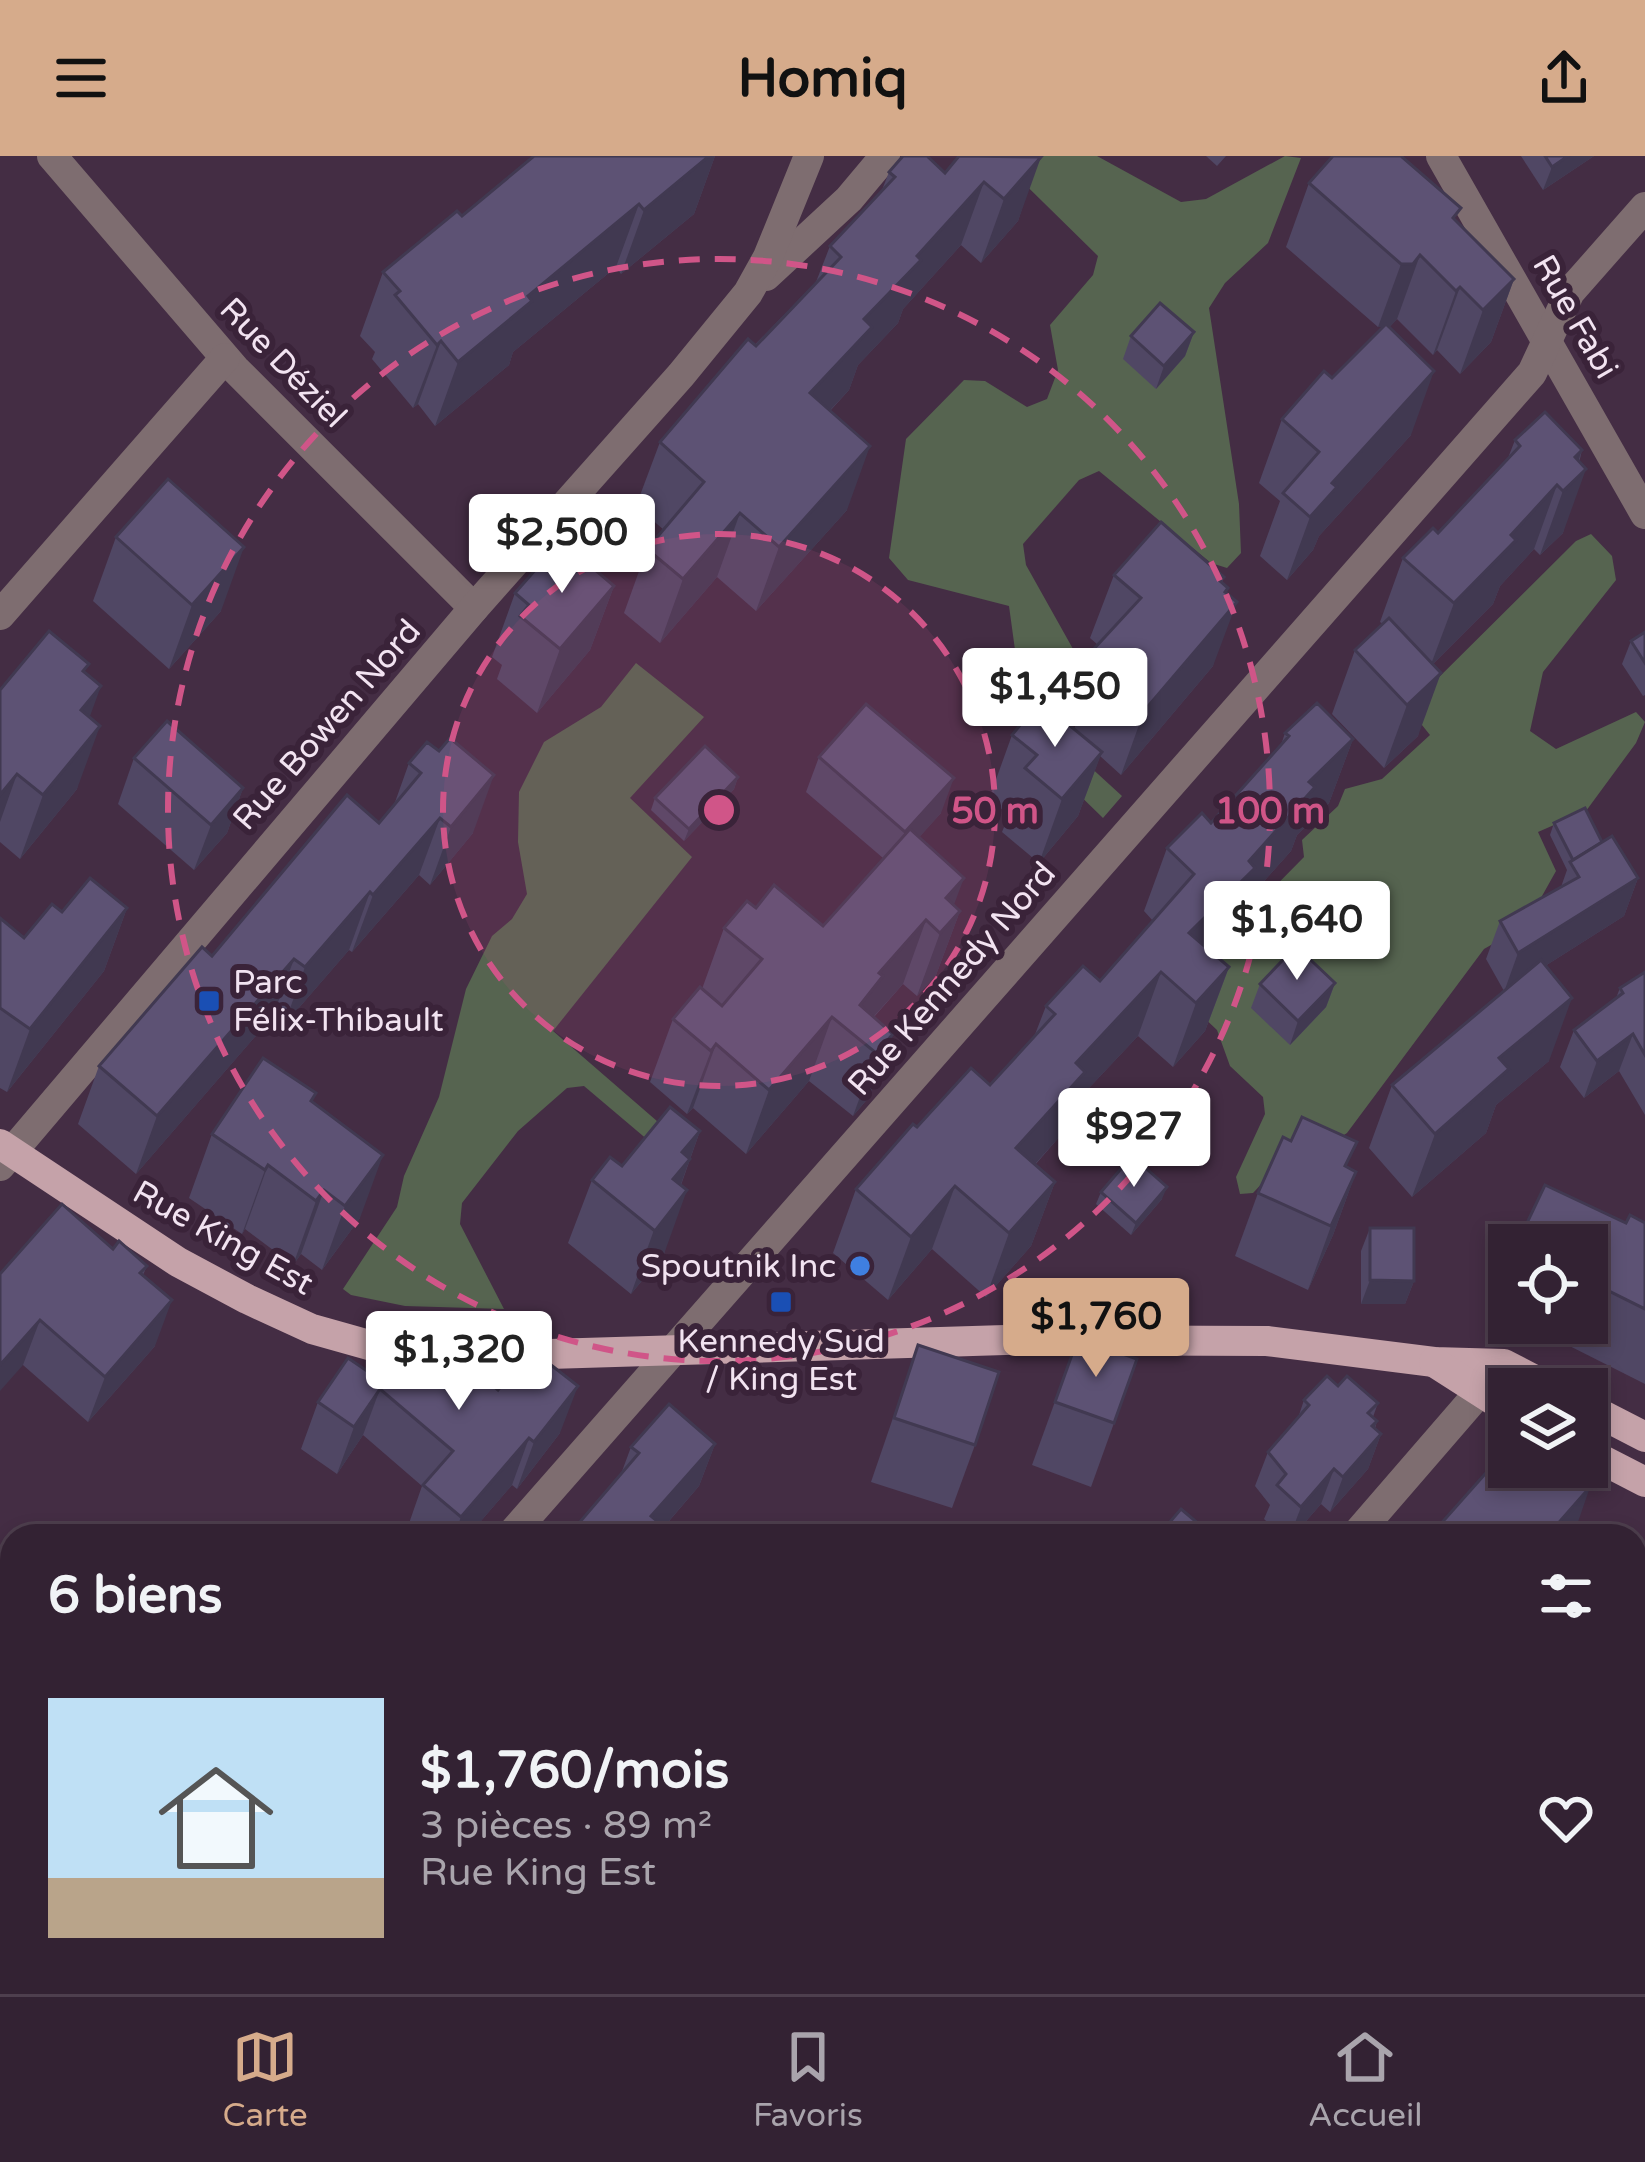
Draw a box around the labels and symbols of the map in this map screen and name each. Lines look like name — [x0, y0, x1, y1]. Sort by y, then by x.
street label: Rue Fabi — [1524, 248, 1626, 386]
street label: Rue Déziel — [212, 290, 354, 436]
pin: $2,500 — [464, 494, 660, 596]
street label: Rue Bowen Nord — [225, 612, 429, 838]
pin: $1,450 — [957, 648, 1153, 750]
centre of rings — [698, 789, 740, 831]
text: 50 m — [951, 790, 1039, 833]
text: 100 m — [1215, 790, 1325, 833]
street label: Rue Kennedy Nord — [840, 854, 1064, 1104]
pin: $1,640 — [1199, 881, 1395, 983]
place label: Parc Félix-Thibault — [233, 963, 444, 1040]
marker: Parc Félix-Thibault — [196, 988, 222, 1014]
pin: $927 — [1063, 1088, 1205, 1190]
street label: Rue King Est — [126, 1172, 320, 1304]
place label: Spoutnik Inc — [641, 1247, 836, 1286]
marker: Spoutnik Inc — [847, 1253, 873, 1279]
pin: $1,760 — [998, 1278, 1194, 1380]
marker: Kennedy Sud / King Est — [768, 1289, 794, 1315]
pin: $1,320 — [361, 1311, 557, 1413]
place label: Kennedy Sud / King Est — [677, 1322, 885, 1399]

